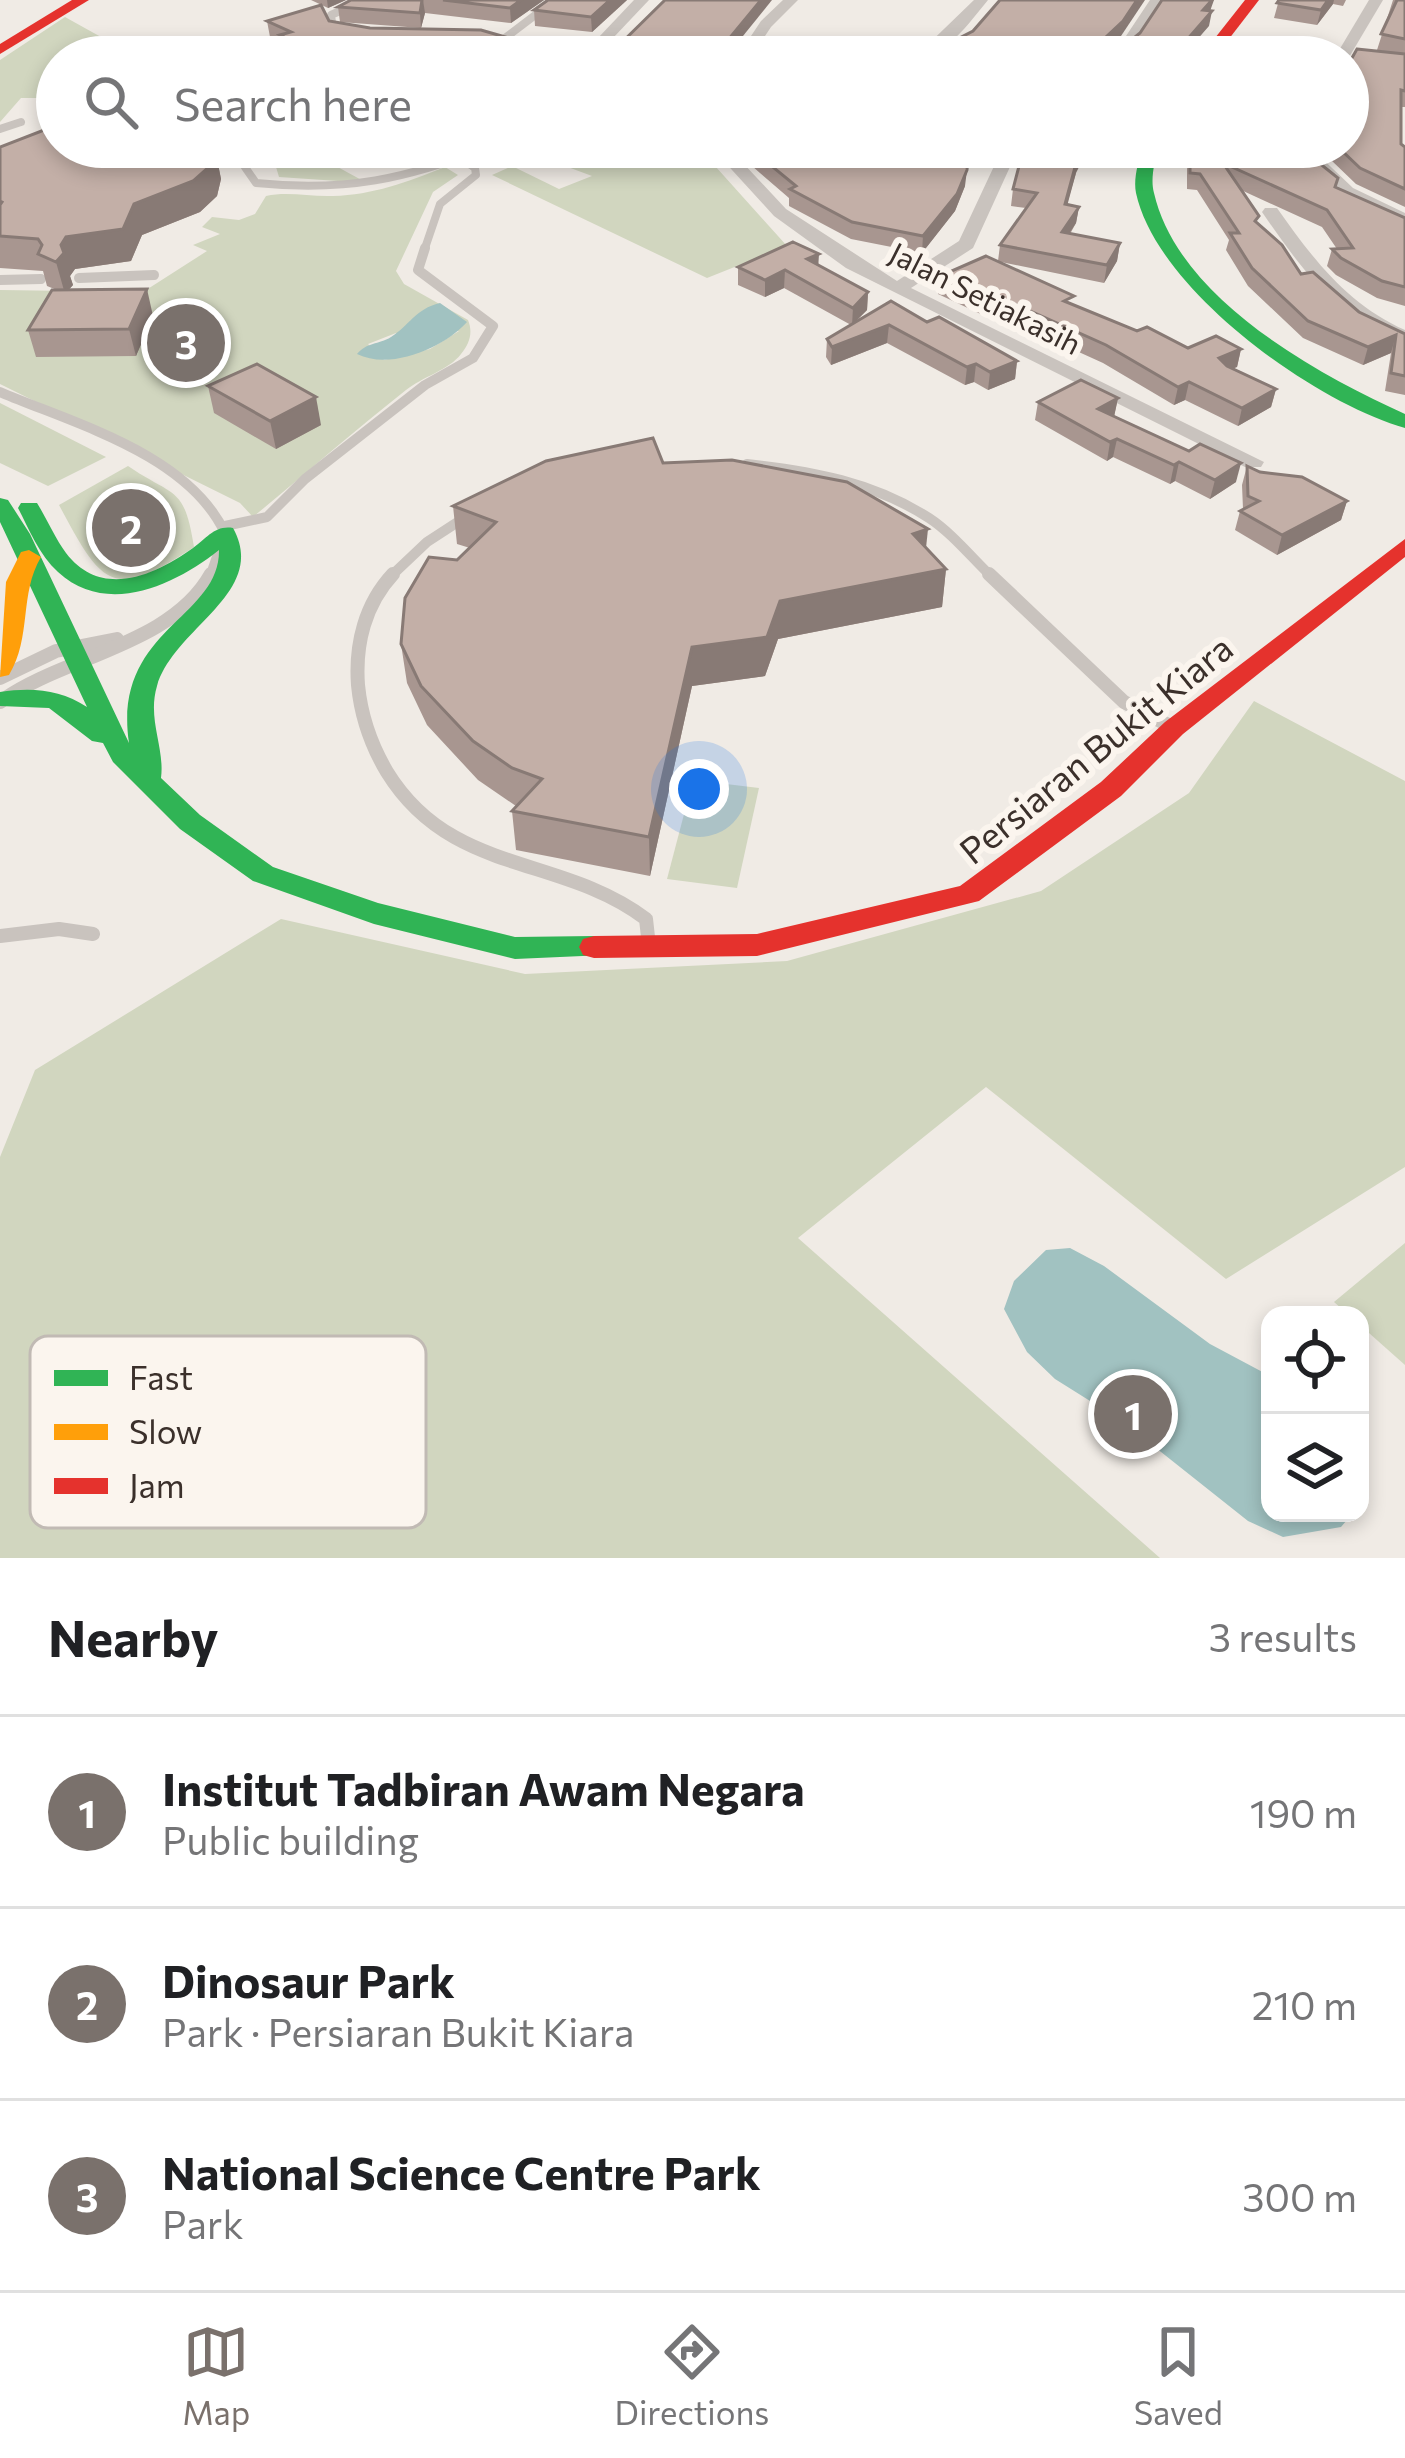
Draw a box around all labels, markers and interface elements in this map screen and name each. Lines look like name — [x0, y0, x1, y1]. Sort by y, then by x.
search box — [36, 36, 1369, 168]
icon: search — [78, 69, 144, 135]
text: Search here — [174, 75, 412, 130]
street label: Jalan Setiakasih — [884, 233, 1088, 361]
pin: 3 — [147, 298, 225, 388]
pin: 2 — [92, 483, 170, 573]
street label: Persiaran Bukit Kiara — [950, 624, 1240, 872]
your location — [669, 759, 729, 819]
map controls — [1261, 1306, 1369, 1522]
button: locate — [1261, 1306, 1369, 1414]
legend — [30, 1336, 426, 1528]
text: Fast — [129, 1356, 193, 1397]
pin: 1 — [1094, 1369, 1172, 1459]
text: Slow — [129, 1410, 202, 1451]
button: layers — [1261, 1414, 1369, 1522]
text: Jam — [129, 1464, 185, 1505]
text: Nearby — [48, 1605, 218, 1668]
text: 3 results — [1209, 1612, 1357, 1660]
text: Institut Tadbiran Awam Negara — [162, 1760, 805, 1815]
text: 1 — [78, 1788, 96, 1836]
text: 190 m — [1250, 1788, 1357, 1836]
text: Public building — [162, 1815, 419, 1863]
text: Dinosaur Park — [162, 1952, 455, 2007]
text: 2 — [76, 1980, 98, 2028]
text: 210 m — [1252, 1980, 1357, 2028]
text: Park · Persiaran Bukit Kiara — [162, 2007, 634, 2055]
text: National Science Centre Park — [162, 2144, 761, 2199]
text: 3 — [76, 2172, 98, 2220]
text: 300 m — [1242, 2172, 1357, 2220]
text: Park — [162, 2199, 244, 2247]
tab: Map — [182, 2319, 250, 2432]
tab: Directions — [615, 2319, 769, 2432]
tab: Saved — [1134, 2319, 1223, 2432]

